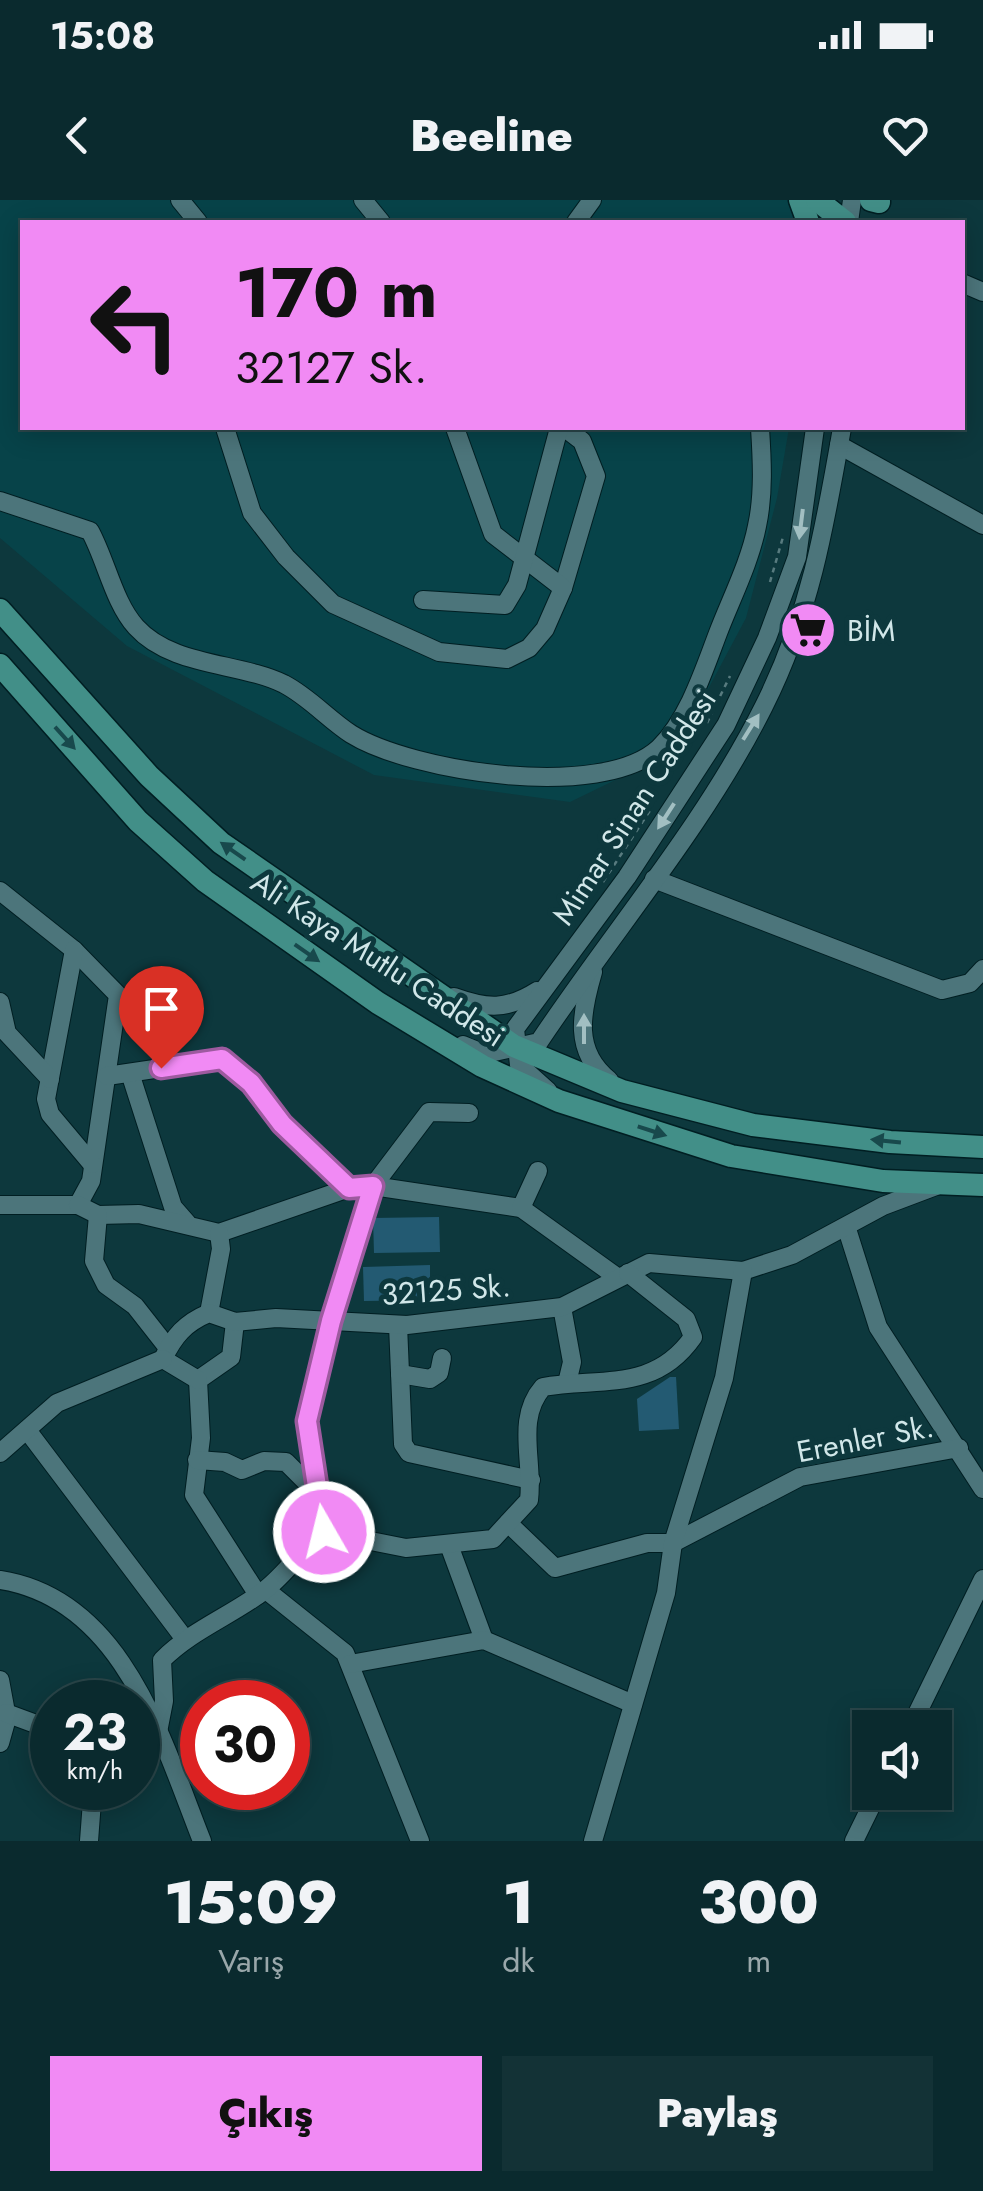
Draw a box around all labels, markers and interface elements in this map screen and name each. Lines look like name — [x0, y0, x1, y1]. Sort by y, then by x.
text: 15:08 — [50, 8, 155, 63]
text: Beeline — [410, 103, 573, 168]
icon: back — [50, 108, 105, 163]
icon: heart — [878, 108, 933, 163]
text: 170 m — [235, 242, 438, 343]
icon: left — [70, 260, 200, 390]
text: 32127 Sk. — [235, 335, 427, 400]
one-way arrow — [793, 509, 809, 540]
supermarket icon: BİM — [778, 600, 838, 660]
place label: BİM — [847, 609, 895, 652]
street label: Mimar Sinan Caddesi — [542, 681, 726, 933]
one-way arrow — [742, 713, 759, 741]
one-way arrow — [53, 725, 75, 750]
one-way arrow — [657, 803, 676, 830]
one-way arrow — [220, 842, 247, 861]
street label: Ali Kaya Mutlu Caddesi — [243, 861, 513, 1057]
one-way arrow — [294, 943, 320, 962]
pin — [119, 966, 204, 1069]
icon: arrive — [134, 981, 189, 1036]
one-way arrow — [576, 1012, 592, 1044]
one-way arrow — [637, 1124, 667, 1139]
one-way arrow — [869, 1133, 901, 1149]
street label: 32125 Sk. — [380, 1264, 512, 1316]
street label: Erenler Sk. — [793, 1405, 937, 1473]
position arrow — [272, 1480, 376, 1584]
speed limit sign: 30 — [180, 1680, 310, 1810]
text: 23 — [63, 1696, 127, 1769]
map controls — [852, 1710, 952, 1810]
button: sound — [852, 1710, 952, 1810]
text: km/h — [67, 1752, 123, 1788]
text: 15:09 — [164, 1859, 338, 1946]
text: 1 — [503, 1859, 534, 1946]
text: 300 — [699, 1859, 819, 1946]
text: Varış — [218, 1938, 284, 1984]
text: dk — [502, 1938, 535, 1984]
text: m — [746, 1938, 771, 1984]
button: Çıkış — [50, 2056, 482, 2171]
button: Paylaş — [502, 2056, 933, 2171]

